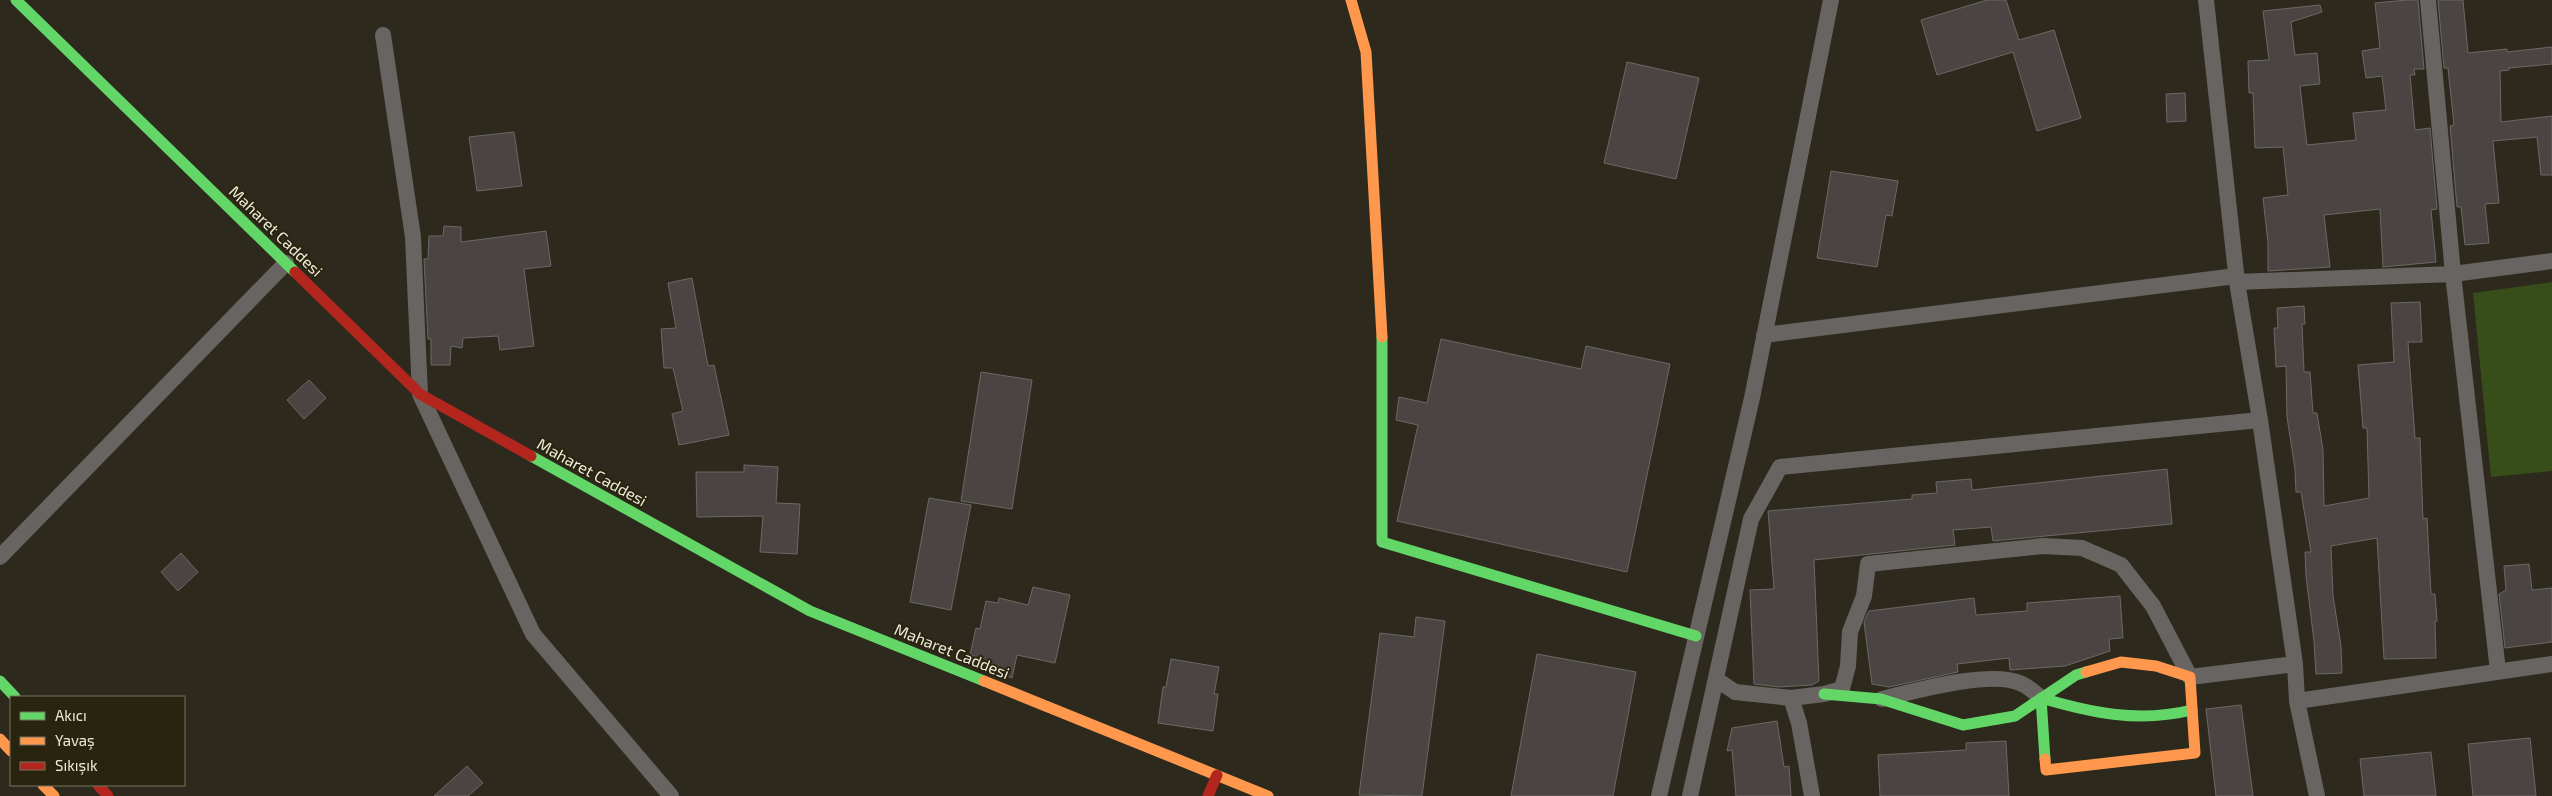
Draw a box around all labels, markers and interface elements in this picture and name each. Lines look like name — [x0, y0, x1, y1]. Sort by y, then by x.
street label: Maharet Caddesi — [226, 181, 327, 280]
street label: Maharet Caddesi — [534, 434, 650, 510]
street label: Maharet Caddesi — [892, 619, 1012, 682]
legend — [10, 696, 185, 786]
text: Akıcı — [55, 706, 87, 724]
text: Yavaş — [55, 731, 95, 750]
text: Sıkışık — [55, 756, 98, 775]

